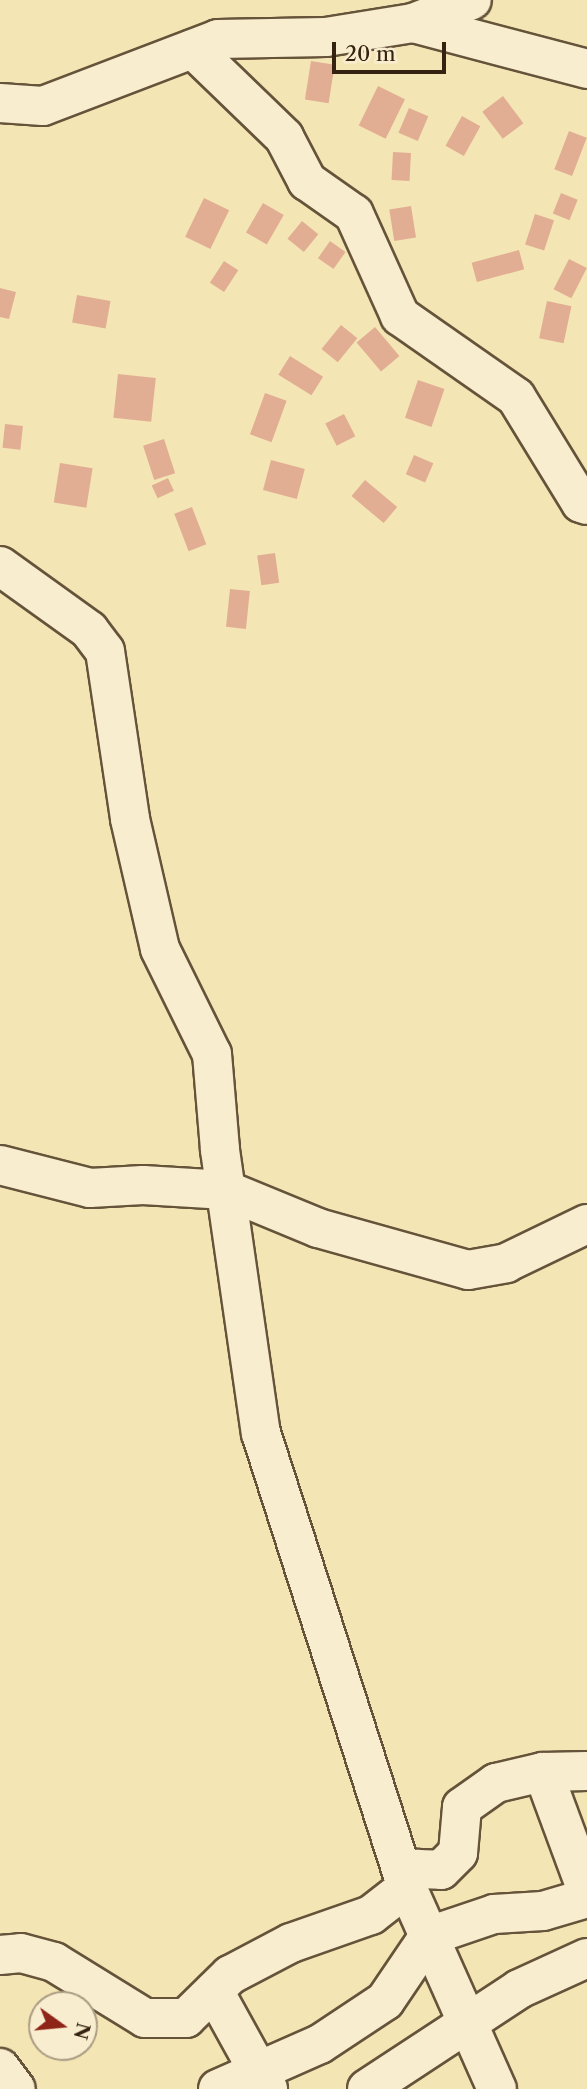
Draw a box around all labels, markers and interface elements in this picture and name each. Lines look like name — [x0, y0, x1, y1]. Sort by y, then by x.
scale bar — [335, 28, 449, 72]
text: 20 m — [345, 41, 396, 66]
north arrow — [28, 1991, 98, 2061]
text: N — [69, 2020, 95, 2042]

